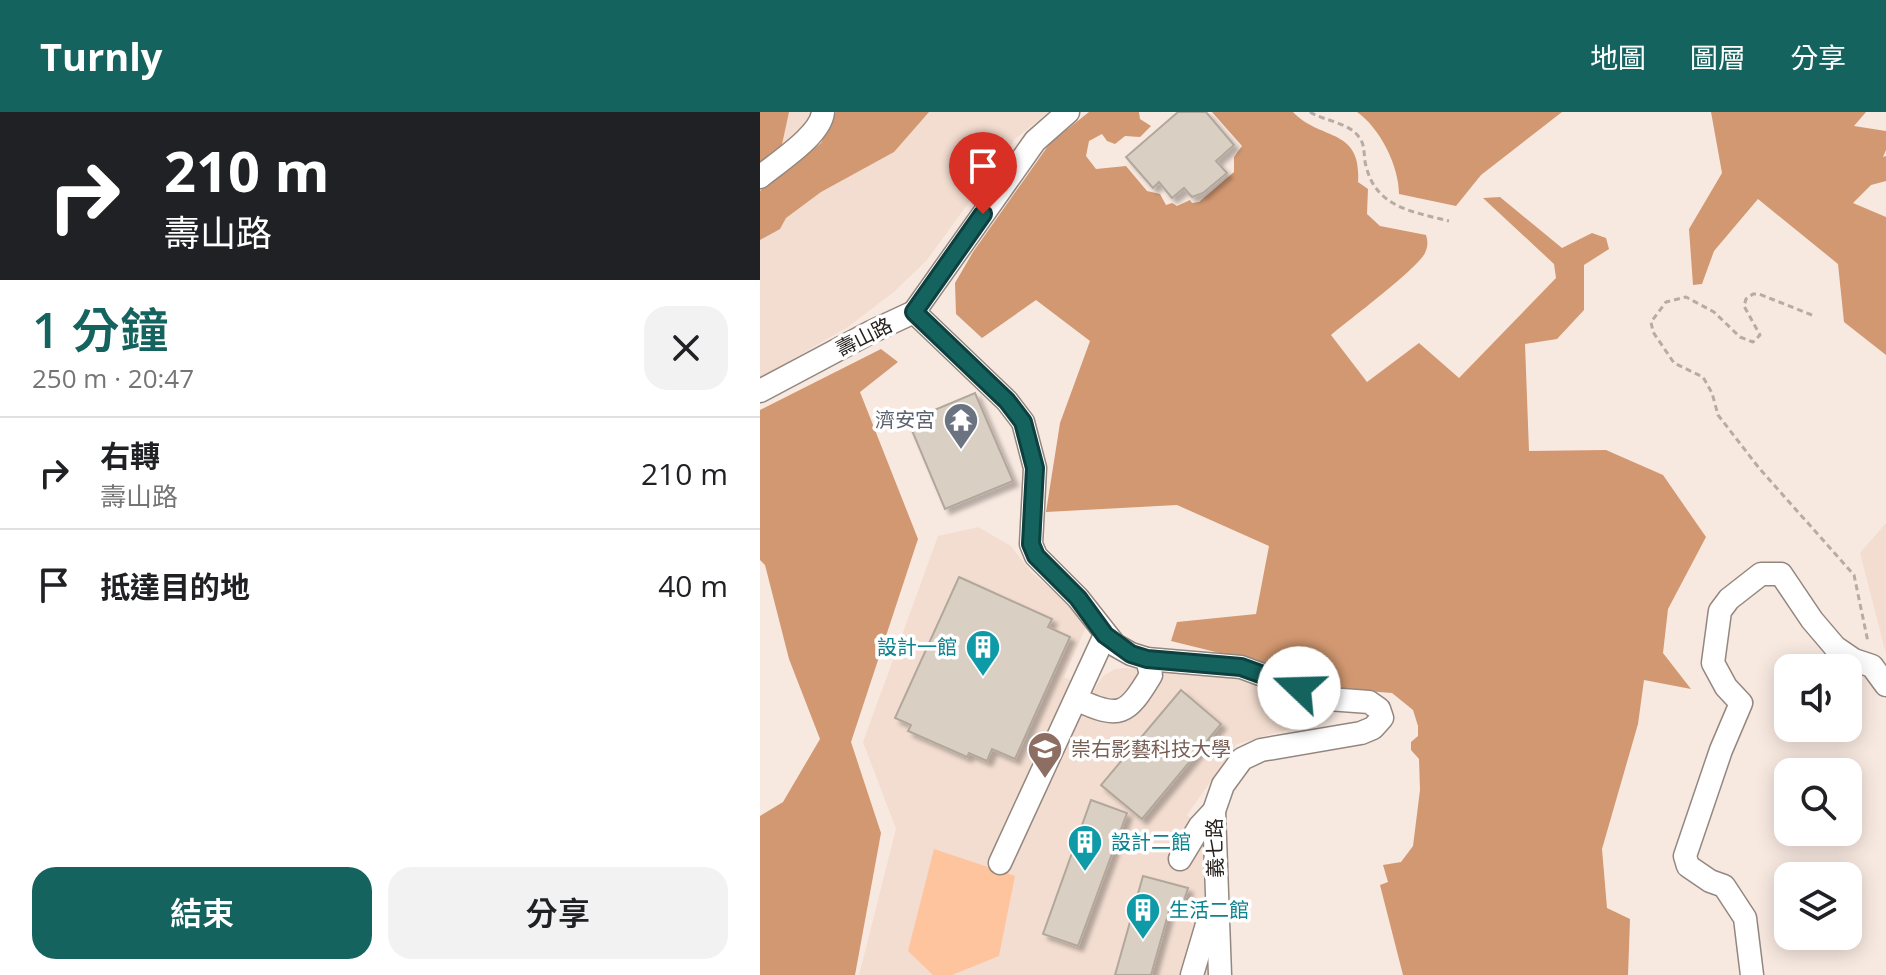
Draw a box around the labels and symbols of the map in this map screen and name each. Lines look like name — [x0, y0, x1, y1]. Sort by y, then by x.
pin — [949, 132, 1017, 214]
street label: 壽山路 — [831, 311, 897, 362]
temple icon: 濟安宮 — [942, 401, 980, 451]
place label: 濟安宮 — [875, 406, 935, 433]
building icon: 設計一館 — [964, 628, 1002, 678]
place label: 設計一館 — [877, 633, 957, 660]
position arrow — [1257, 646, 1341, 730]
school or university icon: 崇右影藝科技大學 — [1026, 730, 1064, 780]
place label: 崇右影藝科技大學 — [1071, 735, 1231, 762]
street label: 義七路 — [1200, 818, 1229, 878]
building icon: 設計二館 — [1066, 823, 1104, 873]
place label: 設計二館 — [1111, 828, 1191, 855]
building icon: 生活二館 — [1124, 891, 1162, 941]
place label: 生活二館 — [1169, 896, 1249, 923]

